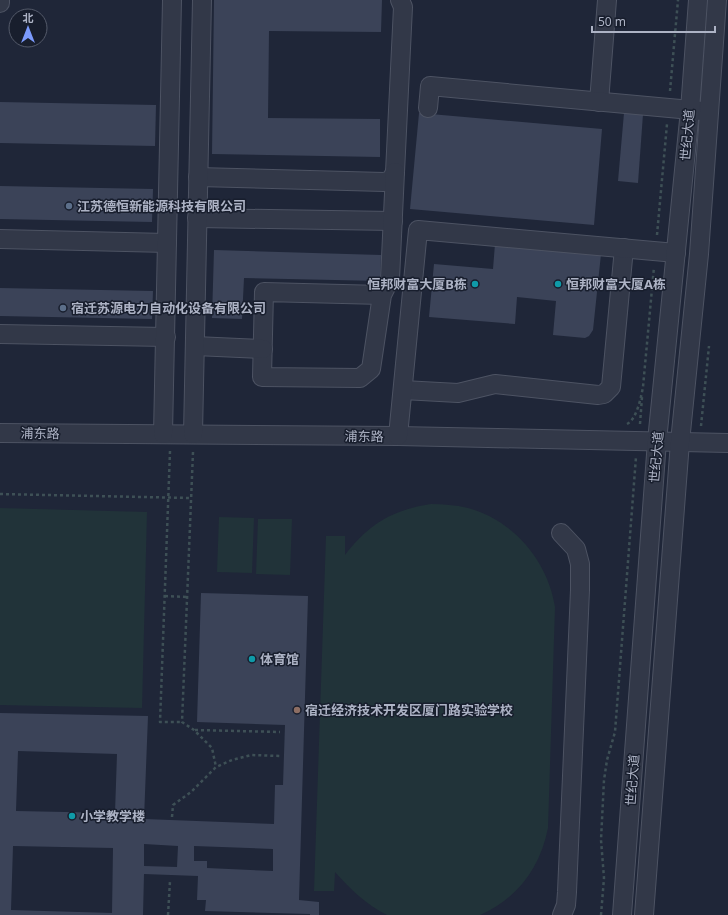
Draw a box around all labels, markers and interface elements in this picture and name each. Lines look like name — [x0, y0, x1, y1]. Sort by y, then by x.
north arrow — [8, 8, 48, 48]
scale bar — [592, 8, 715, 34]
text: 北 — [23, 10, 34, 25]
text: 50 m — [598, 13, 626, 30]
street label: 世纪大道 — [676, 108, 698, 162]
place label: 江苏德恒新能源科技有限公司 — [77, 197, 246, 215]
marker: 江苏德恒新能源科技有限公司 — [64, 201, 74, 211]
place label: 恒邦财富大厦B栋 — [367, 275, 467, 293]
place label: 恒邦财富大厦A栋 — [566, 275, 666, 293]
marker: 恒邦财富大厦B栋 — [470, 279, 480, 289]
marker: 恒邦财富大厦A栋 — [553, 279, 563, 289]
place label: 宿迁苏源电力自动化设备有限公司 — [71, 299, 266, 317]
marker: 宿迁苏源电力自动化设备有限公司 — [58, 303, 68, 313]
street label: 浦东路 — [20, 424, 60, 442]
street label: 浦东路 — [344, 427, 384, 445]
street label: 世纪大道 — [645, 430, 667, 484]
place label: 体育馆 — [260, 650, 299, 668]
marker: 体育馆 — [247, 654, 257, 664]
place label: 宿迁经济技术开发区厦门路实验学校 — [305, 701, 513, 719]
marker: 宿迁经济技术开发区厦门路实验学校 — [292, 705, 302, 715]
street label: 世纪大道 — [621, 753, 643, 807]
place label: 小学教学楼 — [80, 807, 145, 825]
marker: 小学教学楼 — [67, 811, 77, 821]

